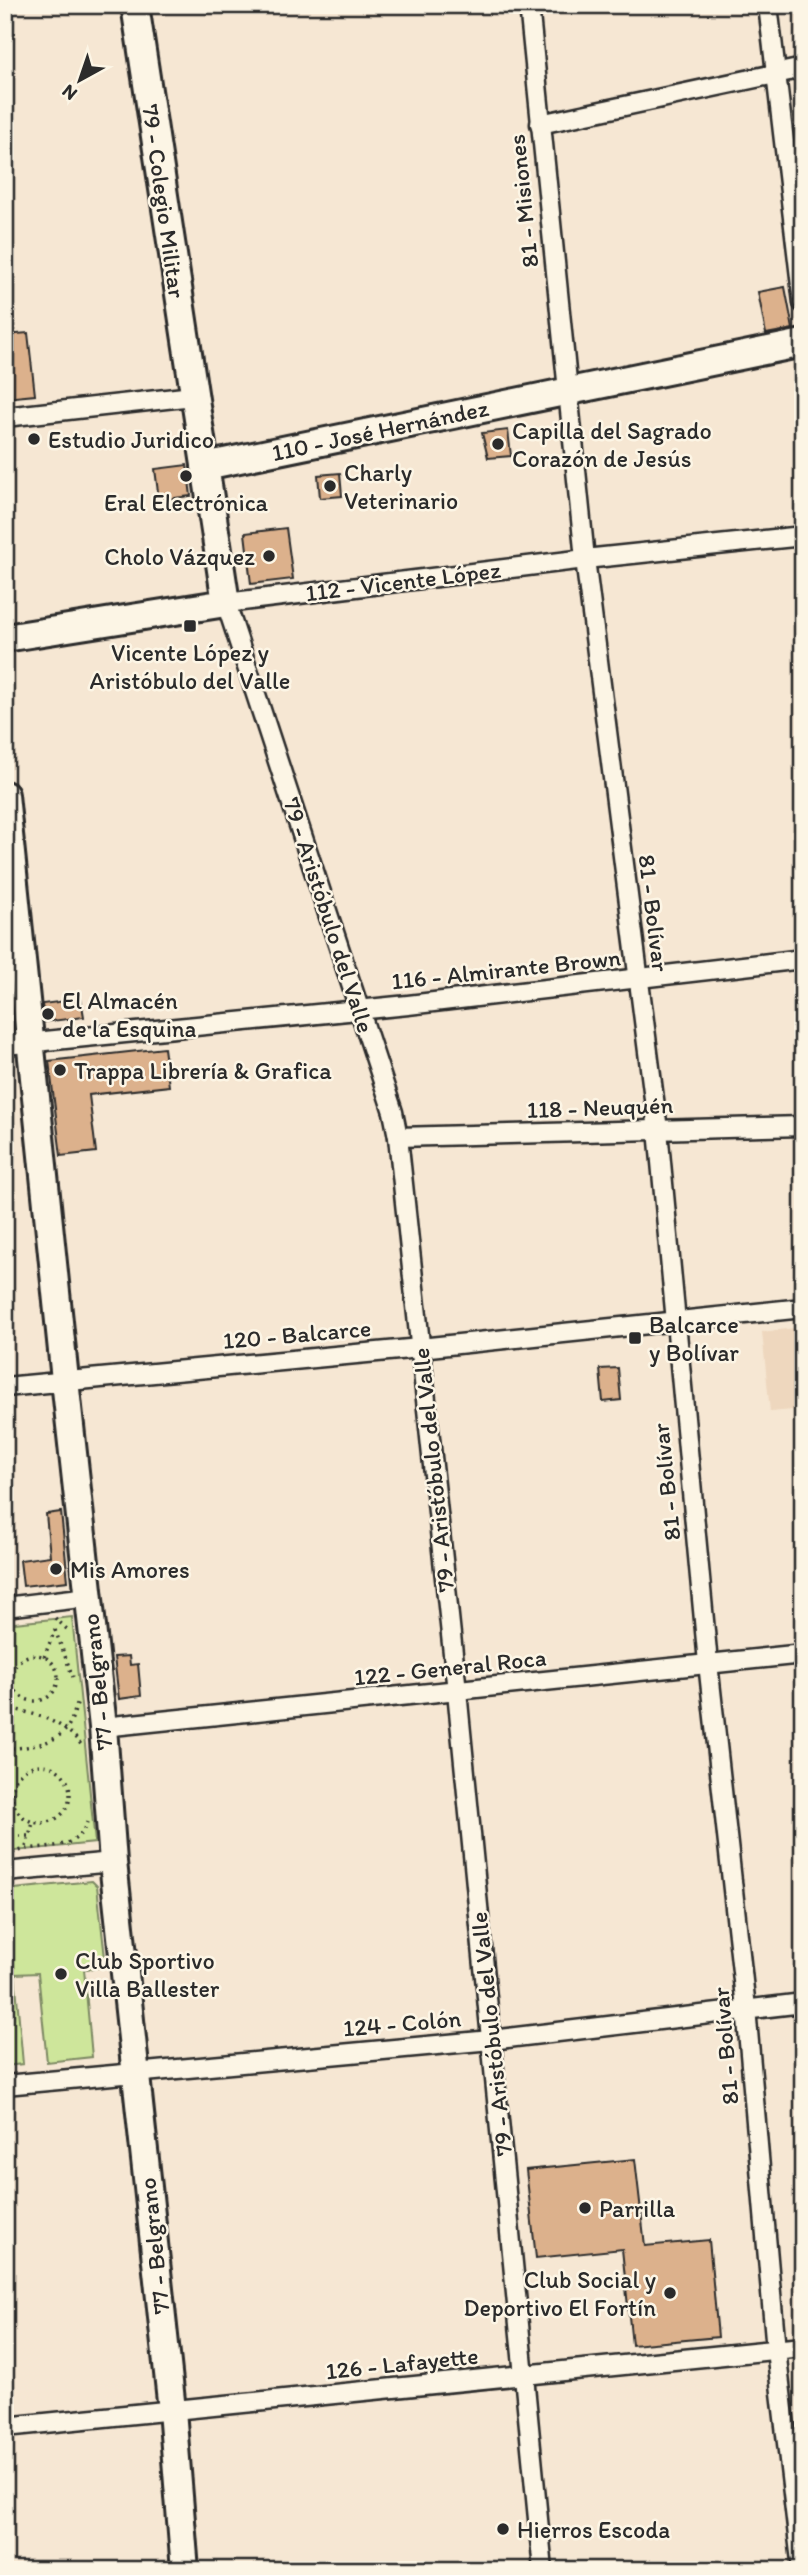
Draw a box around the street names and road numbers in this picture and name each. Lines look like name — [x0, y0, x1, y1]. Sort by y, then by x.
street label: 79 - Colegio Militar — [136, 102, 192, 300]
street label: 81 - Misiones — [502, 133, 544, 269]
street label: 110 - José Hernández — [269, 393, 491, 467]
street label: 112 - Vicente López — [304, 555, 502, 607]
street label: 79 - Aristóbulo del Valle — [277, 794, 381, 1036]
street label: 81 - Bolívar — [632, 853, 676, 974]
street label: 116 - Almirante Brown — [390, 943, 622, 995]
street label: 118 - Neuquén — [526, 1090, 674, 1124]
street label: 120 - Balcarce — [222, 1313, 372, 1355]
street label: 79 - Aristóbulo del Valle — [406, 1346, 460, 1594]
street label: 81 - Bolívar — [645, 1421, 687, 1542]
street label: 77 - Belgrano — [75, 1612, 119, 1752]
street label: 122 - General Roca — [352, 1642, 548, 1692]
street label: 79 - Aristóbulo del Valle — [464, 1910, 518, 2158]
street label: 81 - Bolívar — [705, 1986, 745, 2106]
street label: 124 - Colón — [342, 2003, 462, 2043]
street label: 77 - Belgrano — [132, 2176, 176, 2316]
street label: 126 - Lafayette — [324, 2341, 480, 2385]

